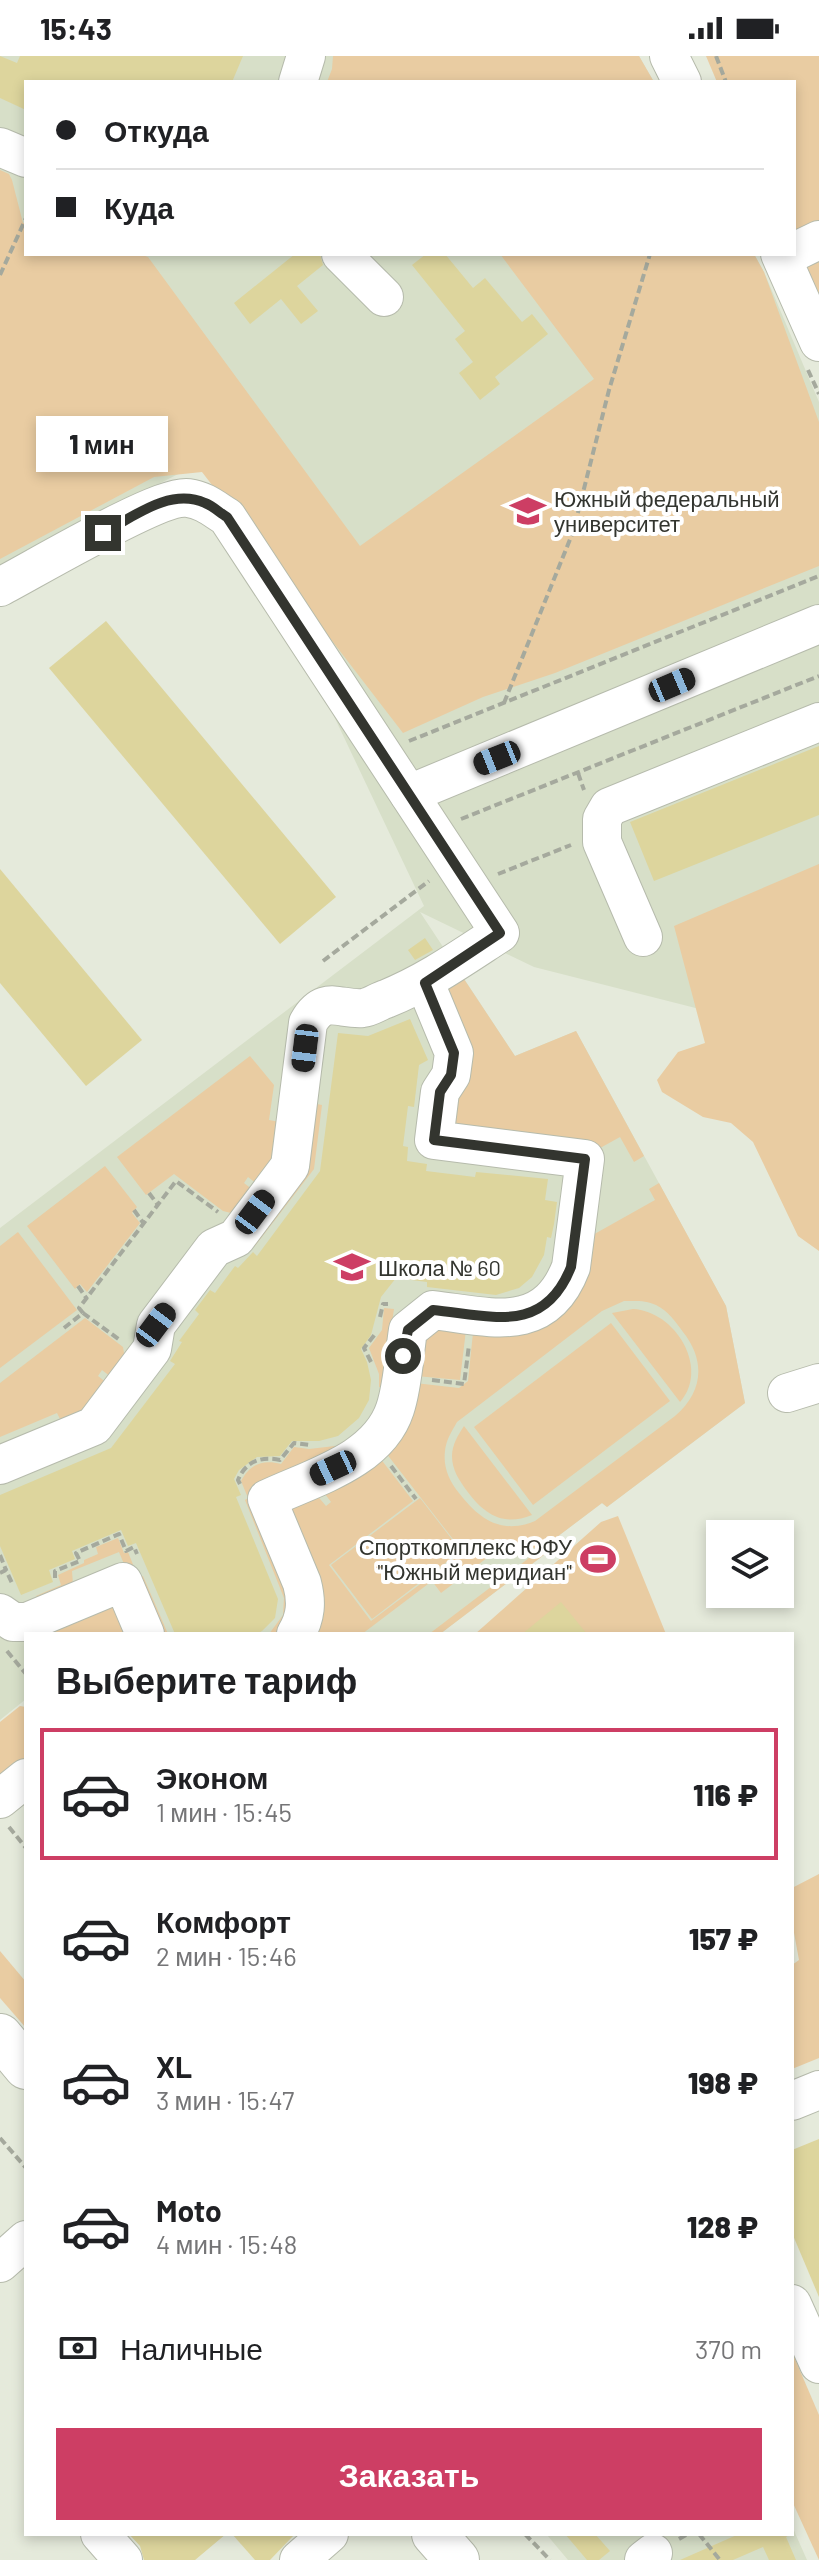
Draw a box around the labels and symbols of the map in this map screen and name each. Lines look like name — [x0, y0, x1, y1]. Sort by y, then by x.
callout: 1 мин — [37, 417, 169, 473]
place label: Южный федеральный университет — [554, 485, 780, 537]
school or university icon: Южный федеральный университет — [509, 492, 547, 530]
route end — [85, 515, 121, 551]
car — [645, 665, 699, 705]
car — [470, 738, 524, 778]
car — [290, 1023, 320, 1073]
car — [231, 1186, 279, 1238]
school or university icon: Школа № 60 — [333, 1248, 371, 1286]
place label: Школа № 60 — [378, 1254, 501, 1280]
car — [132, 1299, 180, 1351]
route start — [385, 1338, 421, 1374]
car — [306, 1447, 360, 1489]
place label: Спорткомплекс ЮФУ "Южный меридиан" — [359, 1533, 573, 1585]
sports icon: Спорткомплекс ЮФУ "Южный меридиан" — [579, 1540, 617, 1578]

